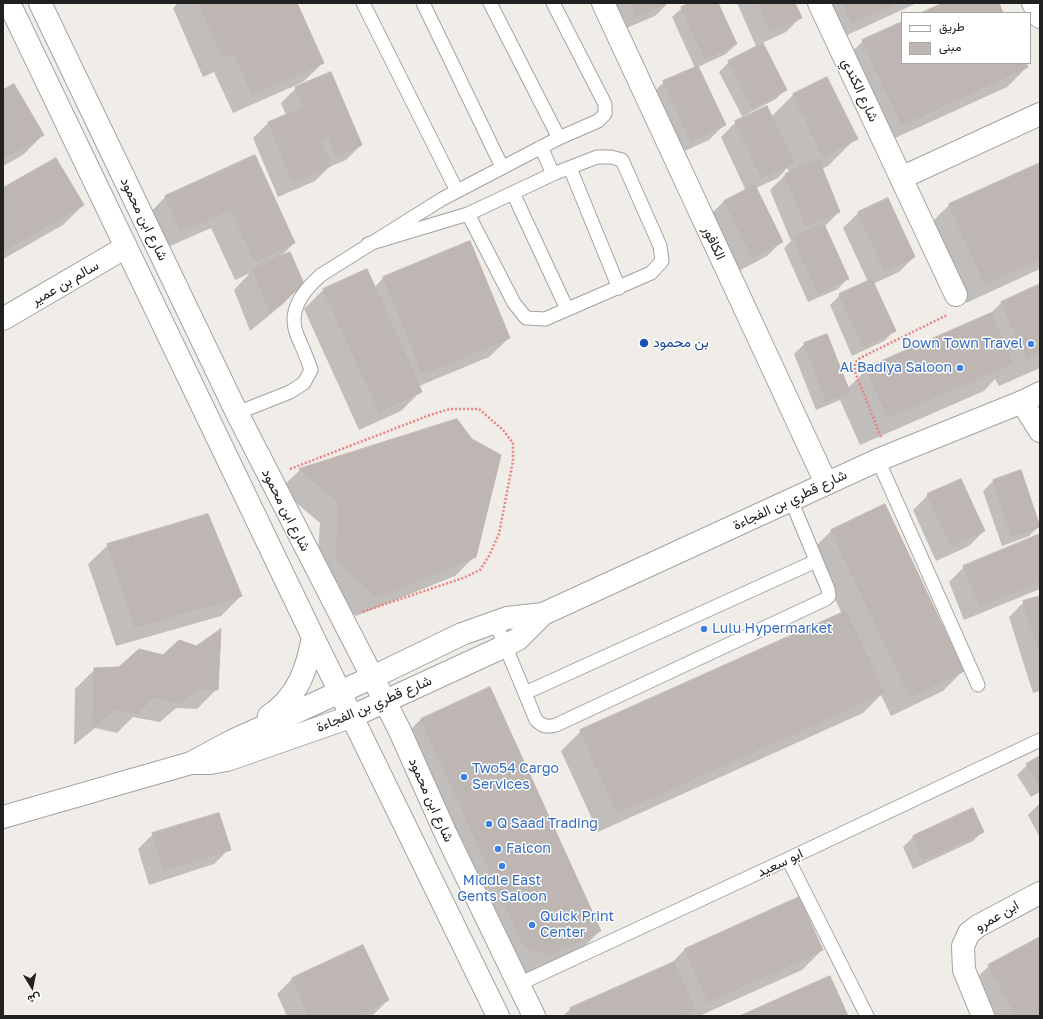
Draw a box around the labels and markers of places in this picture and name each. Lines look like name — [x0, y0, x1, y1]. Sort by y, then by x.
place label: بن محمود — [653, 335, 709, 351]
place label: Down Town Travel — [902, 336, 1023, 352]
marker: بن محمود — [638, 337, 650, 349]
marker: Down Town Travel — [1026, 339, 1036, 349]
place label: Al Badiya Saloon — [840, 360, 952, 376]
marker: Al Badiya Saloon — [955, 363, 965, 373]
place label: Lulu Hypermarket — [712, 621, 832, 637]
marker: Lulu Hypermarket — [699, 624, 709, 634]
place label: Two54 Cargo Services — [472, 761, 559, 794]
marker: Two54 Cargo Services — [459, 772, 469, 782]
place label: Q Saad Trading — [497, 816, 598, 832]
marker: Q Saad Trading — [484, 819, 494, 829]
place label: Falcon — [506, 841, 551, 857]
marker: Falcon — [493, 844, 503, 854]
marker: Middle East Gents Saloon — [497, 861, 507, 871]
place label: Middle East Gents Saloon — [457, 873, 547, 906]
place label: Quick Print Center — [540, 909, 614, 942]
marker: Quick Print Center — [527, 920, 537, 930]

